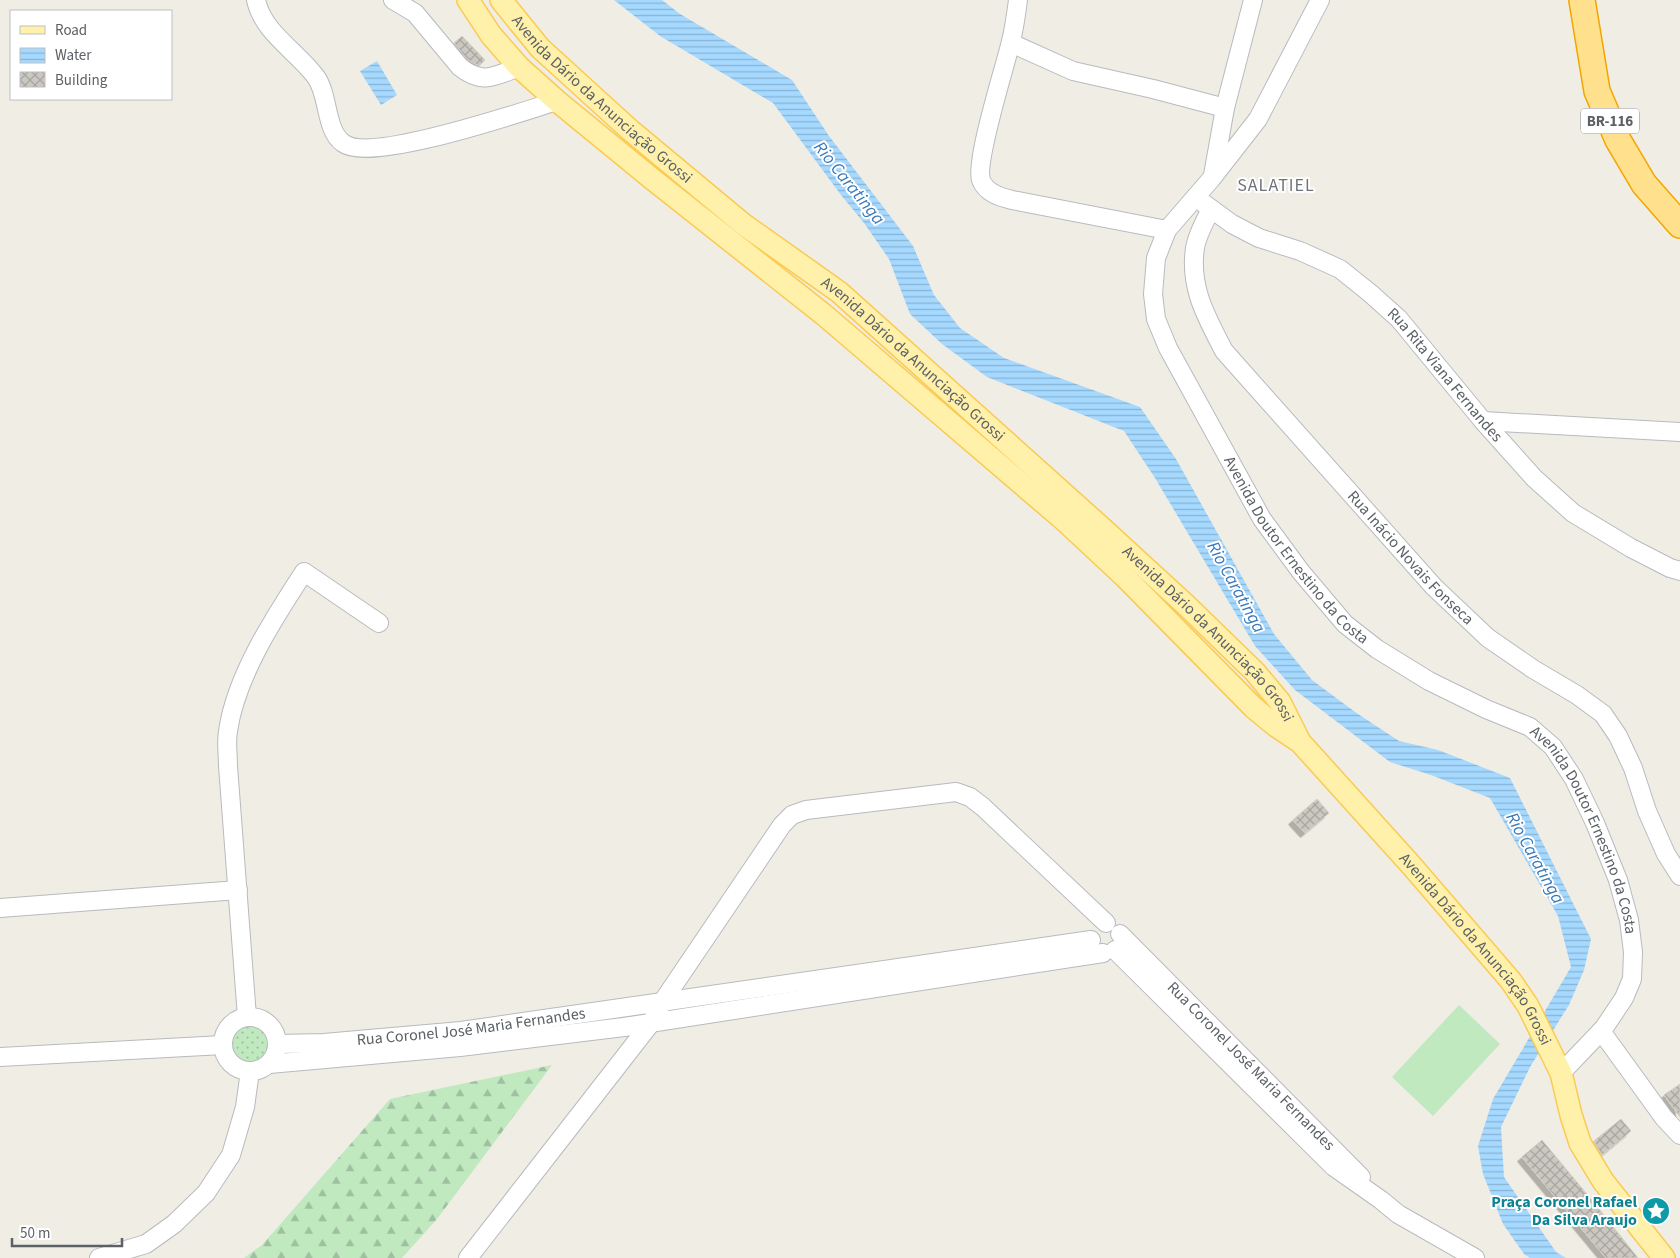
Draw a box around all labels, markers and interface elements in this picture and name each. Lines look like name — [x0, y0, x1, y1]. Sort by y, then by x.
legend — [10, 10, 172, 100]
street label: Avenida Dário da Anunciação Grossi — [507, 11, 697, 188]
text: Road — [55, 20, 87, 41]
text: Water — [55, 45, 92, 66]
text: Building — [55, 70, 108, 91]
road number: BR-116 — [1581, 108, 1639, 134]
water label: Rio Caratinga — [808, 136, 891, 230]
district label: SALATIEL — [1237, 173, 1315, 198]
street label: Avenida Dário da Anunciação Grossi — [817, 272, 1010, 447]
street label: Rua Rita Viana Fernandes — [1382, 303, 1508, 447]
street label: Avenida Doutor Ernestino da Costa — [1218, 452, 1373, 649]
street label: Rua Inácio Novais Fonseca — [1342, 486, 1479, 630]
water label: Rio Caratinga — [1201, 537, 1272, 638]
street label: Avenida Dário da Anunciação Grossi — [1117, 541, 1299, 725]
street label: Avenida Doutor Ernestino da Costa — [1525, 721, 1642, 935]
water label: Rio Caratinga — [1500, 808, 1571, 909]
street label: Avenida Dário da Anunciação Grossi — [1394, 848, 1557, 1049]
street label: Rua Coronel José Maria Fernandes — [1162, 977, 1340, 1156]
street label: Rua Coronel José Maria Fernandes — [356, 1002, 587, 1051]
place label: Praça Coronel Rafael Da Silva Araujo — [1491, 1191, 1637, 1231]
place icon: Praça Coronel Rafael Da Silva Araujo — [1641, 1196, 1671, 1226]
scale bar — [12, 1216, 122, 1248]
text: 50 m — [20, 1223, 50, 1244]

